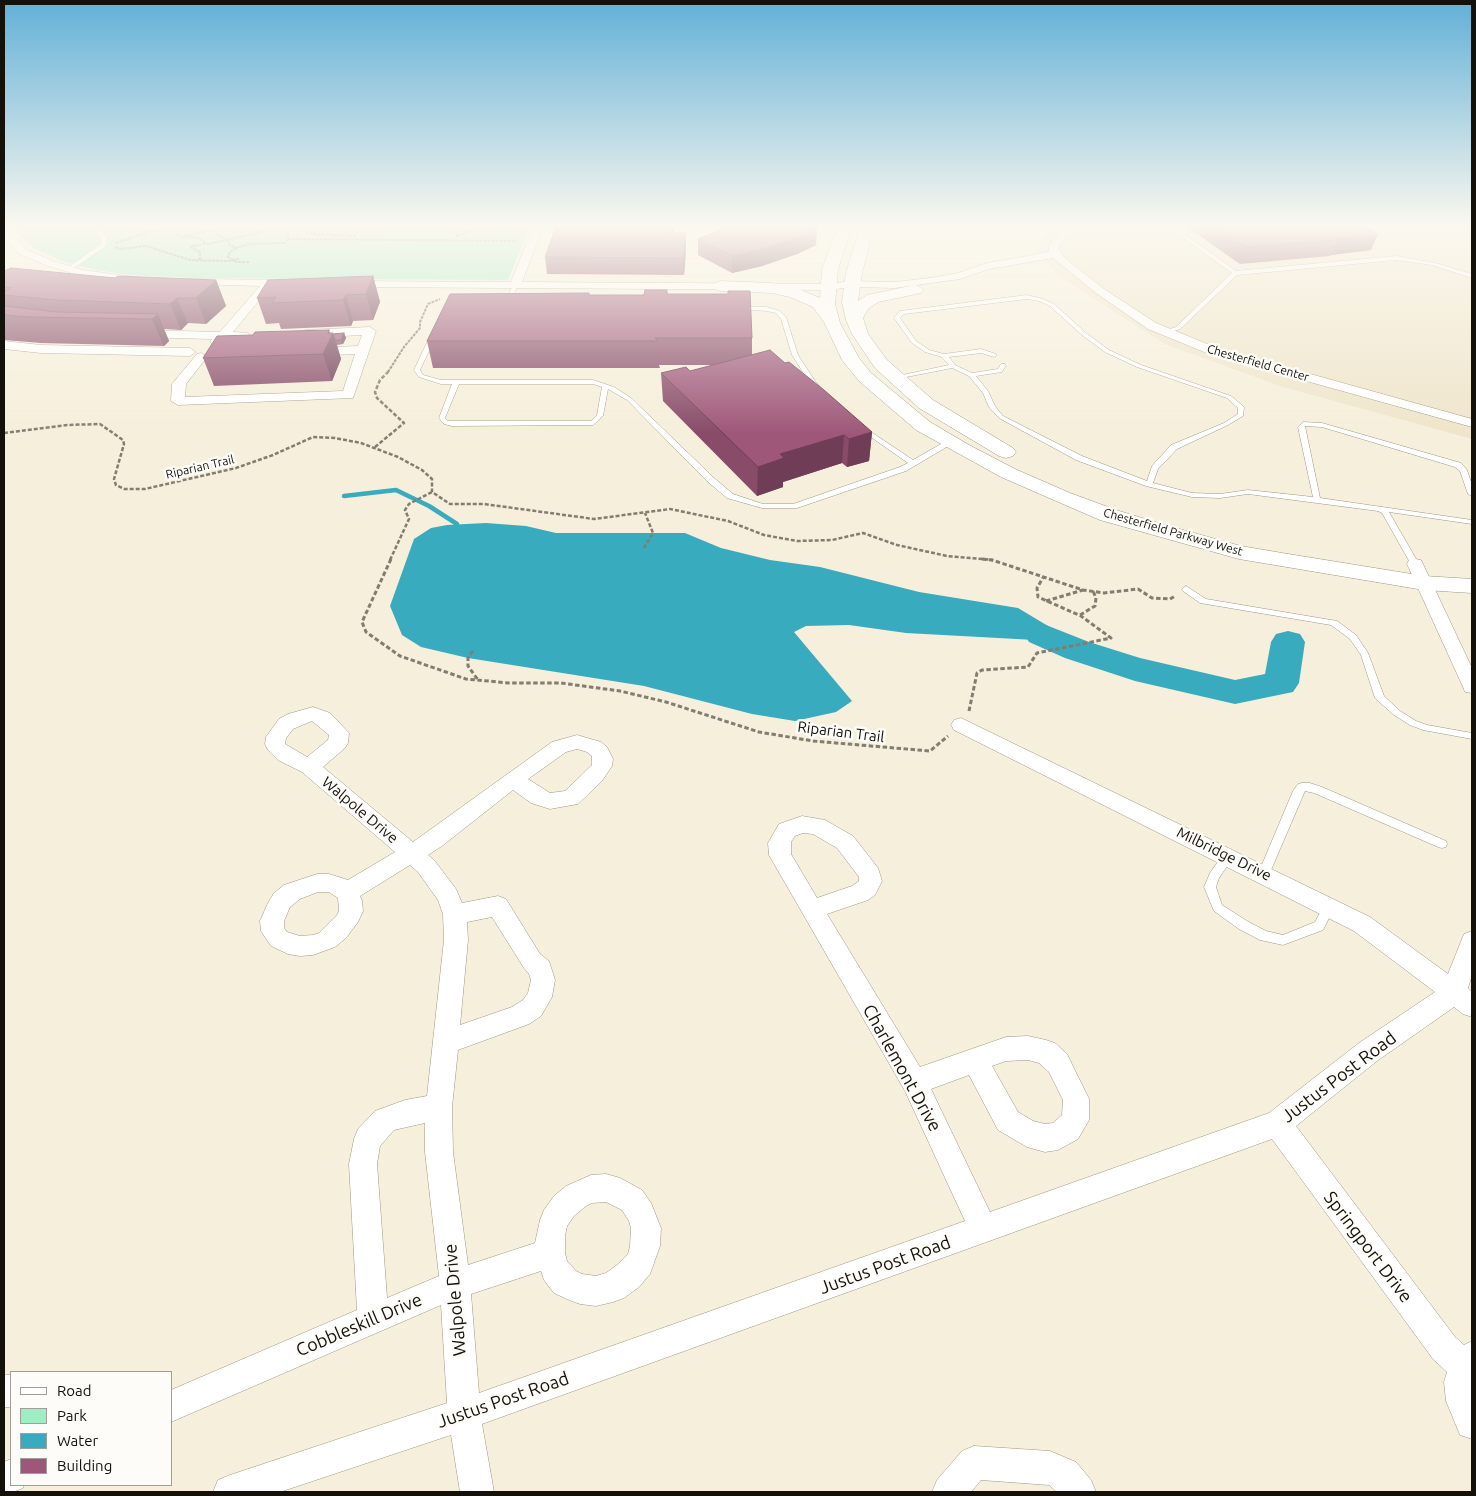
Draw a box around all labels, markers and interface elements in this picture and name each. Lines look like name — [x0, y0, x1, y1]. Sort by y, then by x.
street label: Chesterfield Center — [1205, 342, 1311, 384]
street label: Riparian Trail — [164, 452, 236, 482]
street label: Chesterfield Parkway West — [1102, 505, 1244, 559]
street label: Riparian Trail — [797, 718, 885, 746]
street label: Walpole Drive — [318, 773, 402, 847]
street label: Milbridge Drive — [1174, 823, 1274, 885]
street label: Charlemont Drive — [858, 1001, 946, 1135]
street label: Justus Post Road — [1277, 1027, 1401, 1127]
street label: Springport Drive — [1319, 1187, 1417, 1307]
street label: Justus Post Road — [817, 1231, 953, 1299]
street label: Walpole Drive — [439, 1243, 471, 1357]
street label: Cobbleskill Drive — [293, 1289, 425, 1361]
street label: Justus Post Road — [434, 1367, 572, 1433]
legend — [10, 1371, 172, 1486]
text: Road — [57, 1382, 92, 1399]
text: Park — [57, 1407, 87, 1424]
text: Water — [57, 1432, 98, 1449]
text: Building — [57, 1457, 112, 1474]

